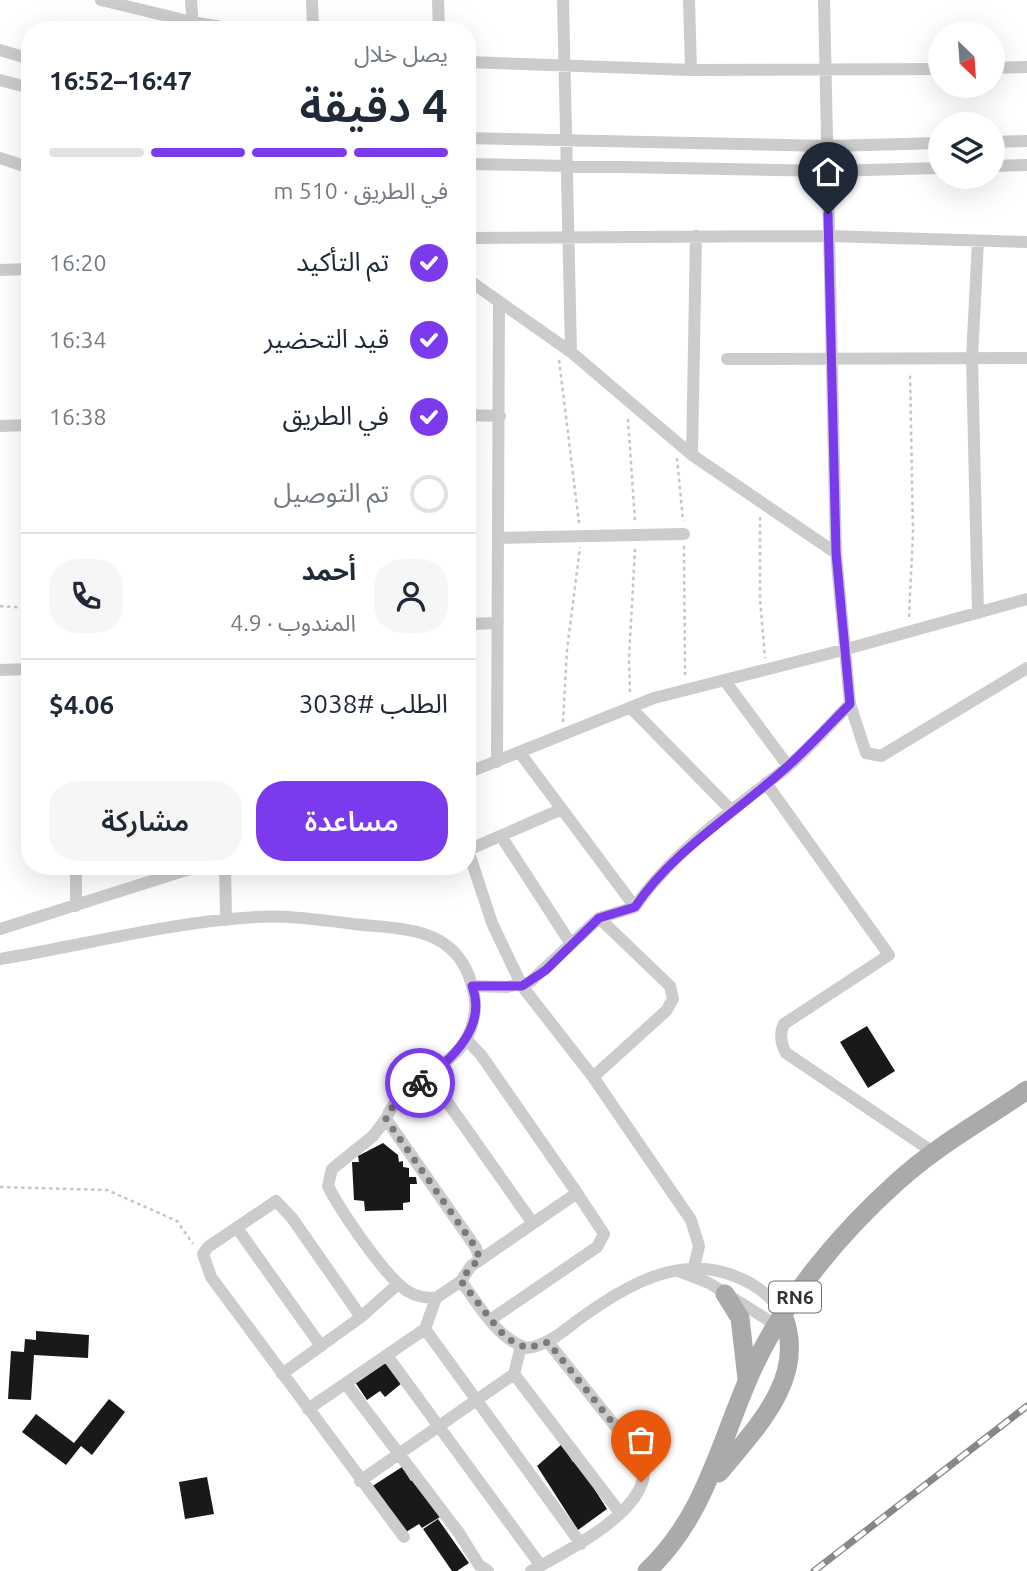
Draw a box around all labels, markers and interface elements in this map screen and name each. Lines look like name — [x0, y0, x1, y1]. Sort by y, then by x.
north arrow — [928, 21, 1004, 98]
map controls — [928, 21, 1005, 189]
text: يصل خلال — [354, 41, 448, 66]
text: 16:47–16:52 — [49, 66, 192, 95]
text: 4 دقيقة — [300, 79, 448, 131]
button: layers — [928, 112, 1005, 189]
pin — [798, 142, 858, 214]
icon: home — [809, 153, 847, 191]
text: في الطريق · 510 m — [274, 178, 448, 203]
icon: check — [410, 244, 448, 282]
text: تم التأكيد — [296, 247, 389, 276]
text: 16:20 — [49, 250, 107, 275]
icon: check — [410, 321, 448, 359]
text: قيد التحضير — [264, 324, 389, 353]
text: 16:34 — [49, 327, 107, 352]
icon: check — [410, 398, 448, 436]
text: في الطريق — [283, 401, 389, 430]
text: 16:38 — [49, 404, 107, 429]
text: تم التوصيل — [274, 478, 389, 507]
text: أحمد — [302, 556, 356, 585]
button: phone — [49, 559, 123, 633]
button: person — [374, 559, 448, 633]
text: المندوب · 4.9 — [230, 610, 356, 635]
text: الطلب #3038 — [299, 689, 448, 718]
text: $4.06 — [49, 690, 114, 719]
button: مشاركة — [49, 781, 242, 861]
button: مساعدة — [256, 781, 448, 861]
courier — [385, 1048, 455, 1118]
icon: bike — [401, 1064, 439, 1102]
road number: RN6 — [769, 1282, 821, 1312]
pin — [611, 1410, 671, 1482]
icon: bag — [622, 1421, 660, 1459]

